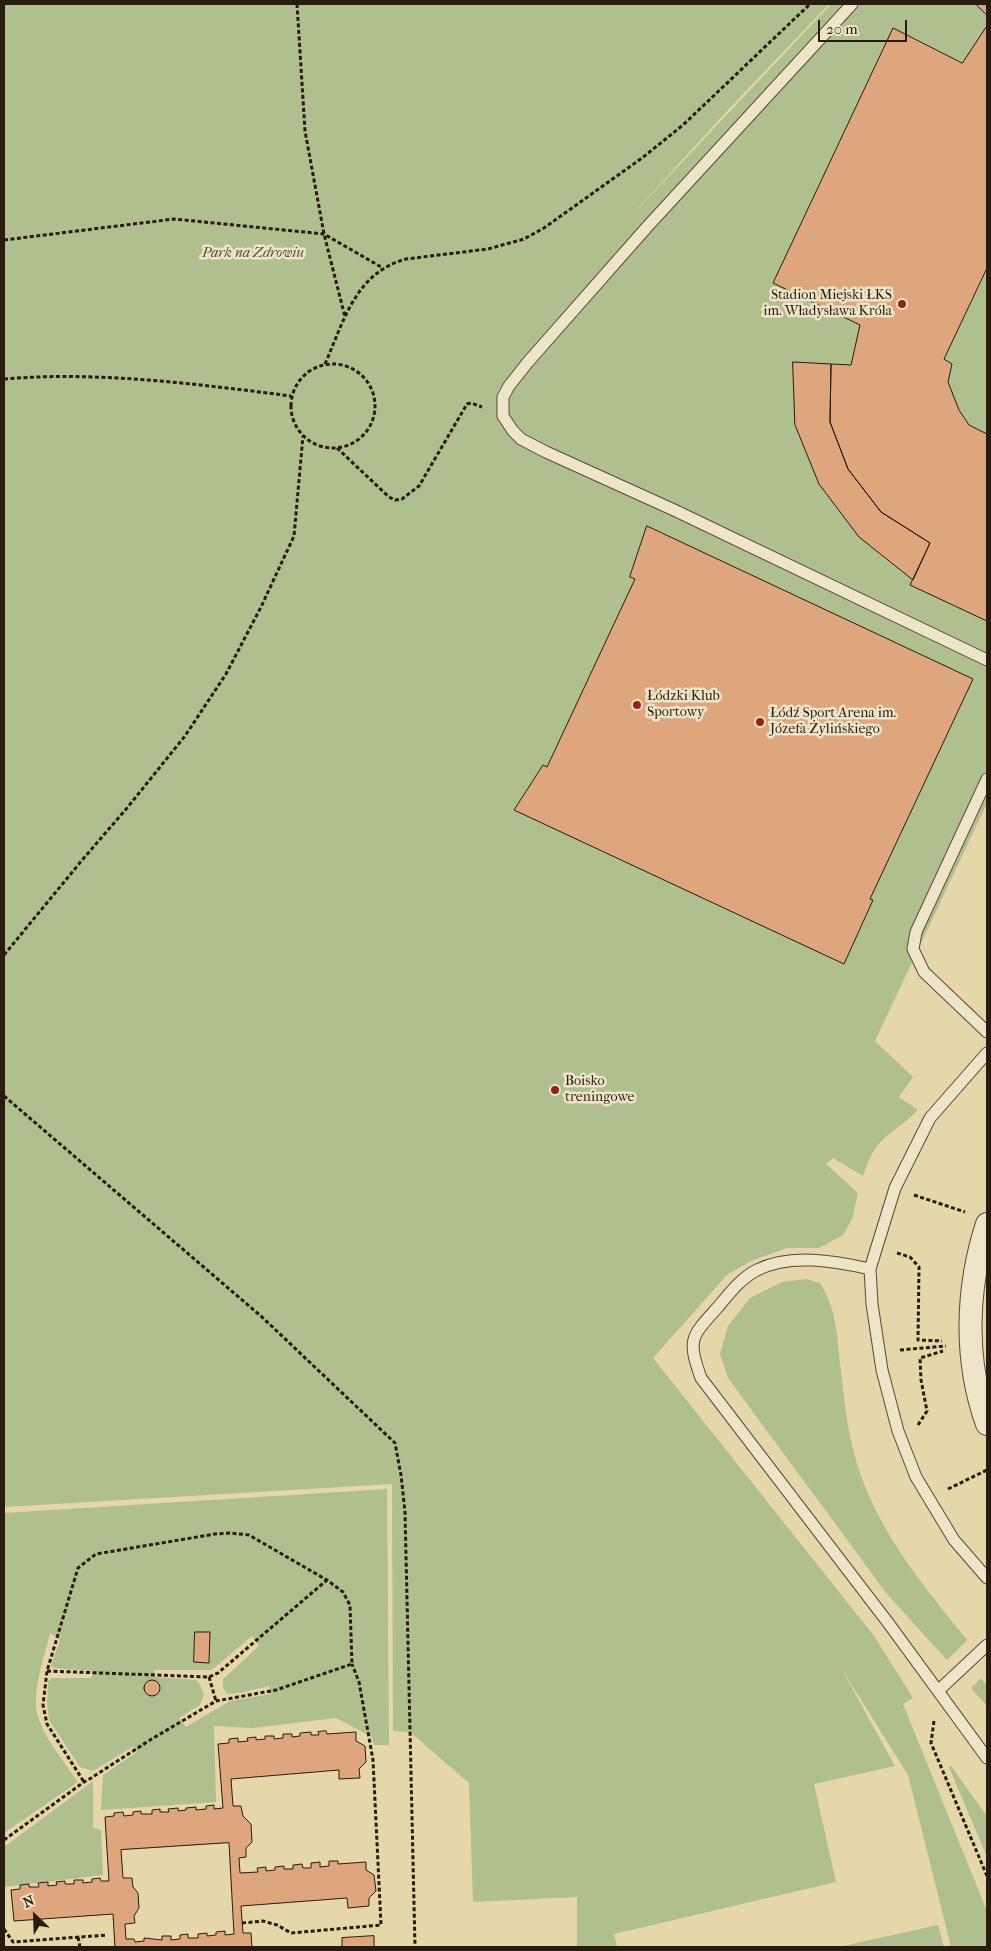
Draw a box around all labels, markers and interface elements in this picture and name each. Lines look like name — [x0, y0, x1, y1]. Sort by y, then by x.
scale bar — [821, 10, 910, 42]
text: 20 m — [826, 20, 858, 38]
park label: Park na Zdrowiu — [202, 246, 304, 262]
place label: Stadion Miejski ŁKS im. Władysława Króla — [763, 288, 892, 321]
marker: Stadion Miejski ŁKS im. Władysława Króla — [896, 298, 908, 310]
place label: Łódzki Klub Sportowy — [647, 689, 720, 722]
marker: Łódzki Klub Sportowy — [631, 699, 643, 711]
place label: Łódź Sport Arena im. Józefa Żylińskiego — [770, 706, 896, 739]
marker: Łódź Sport Arena im. Józefa Żylińskiego — [754, 716, 766, 728]
place label: Boisko treningowe — [565, 1074, 635, 1106]
marker: Boisko treningowe — [549, 1084, 561, 1096]
north arrow — [10, 1891, 60, 1941]
text: N — [20, 1892, 37, 1912]

